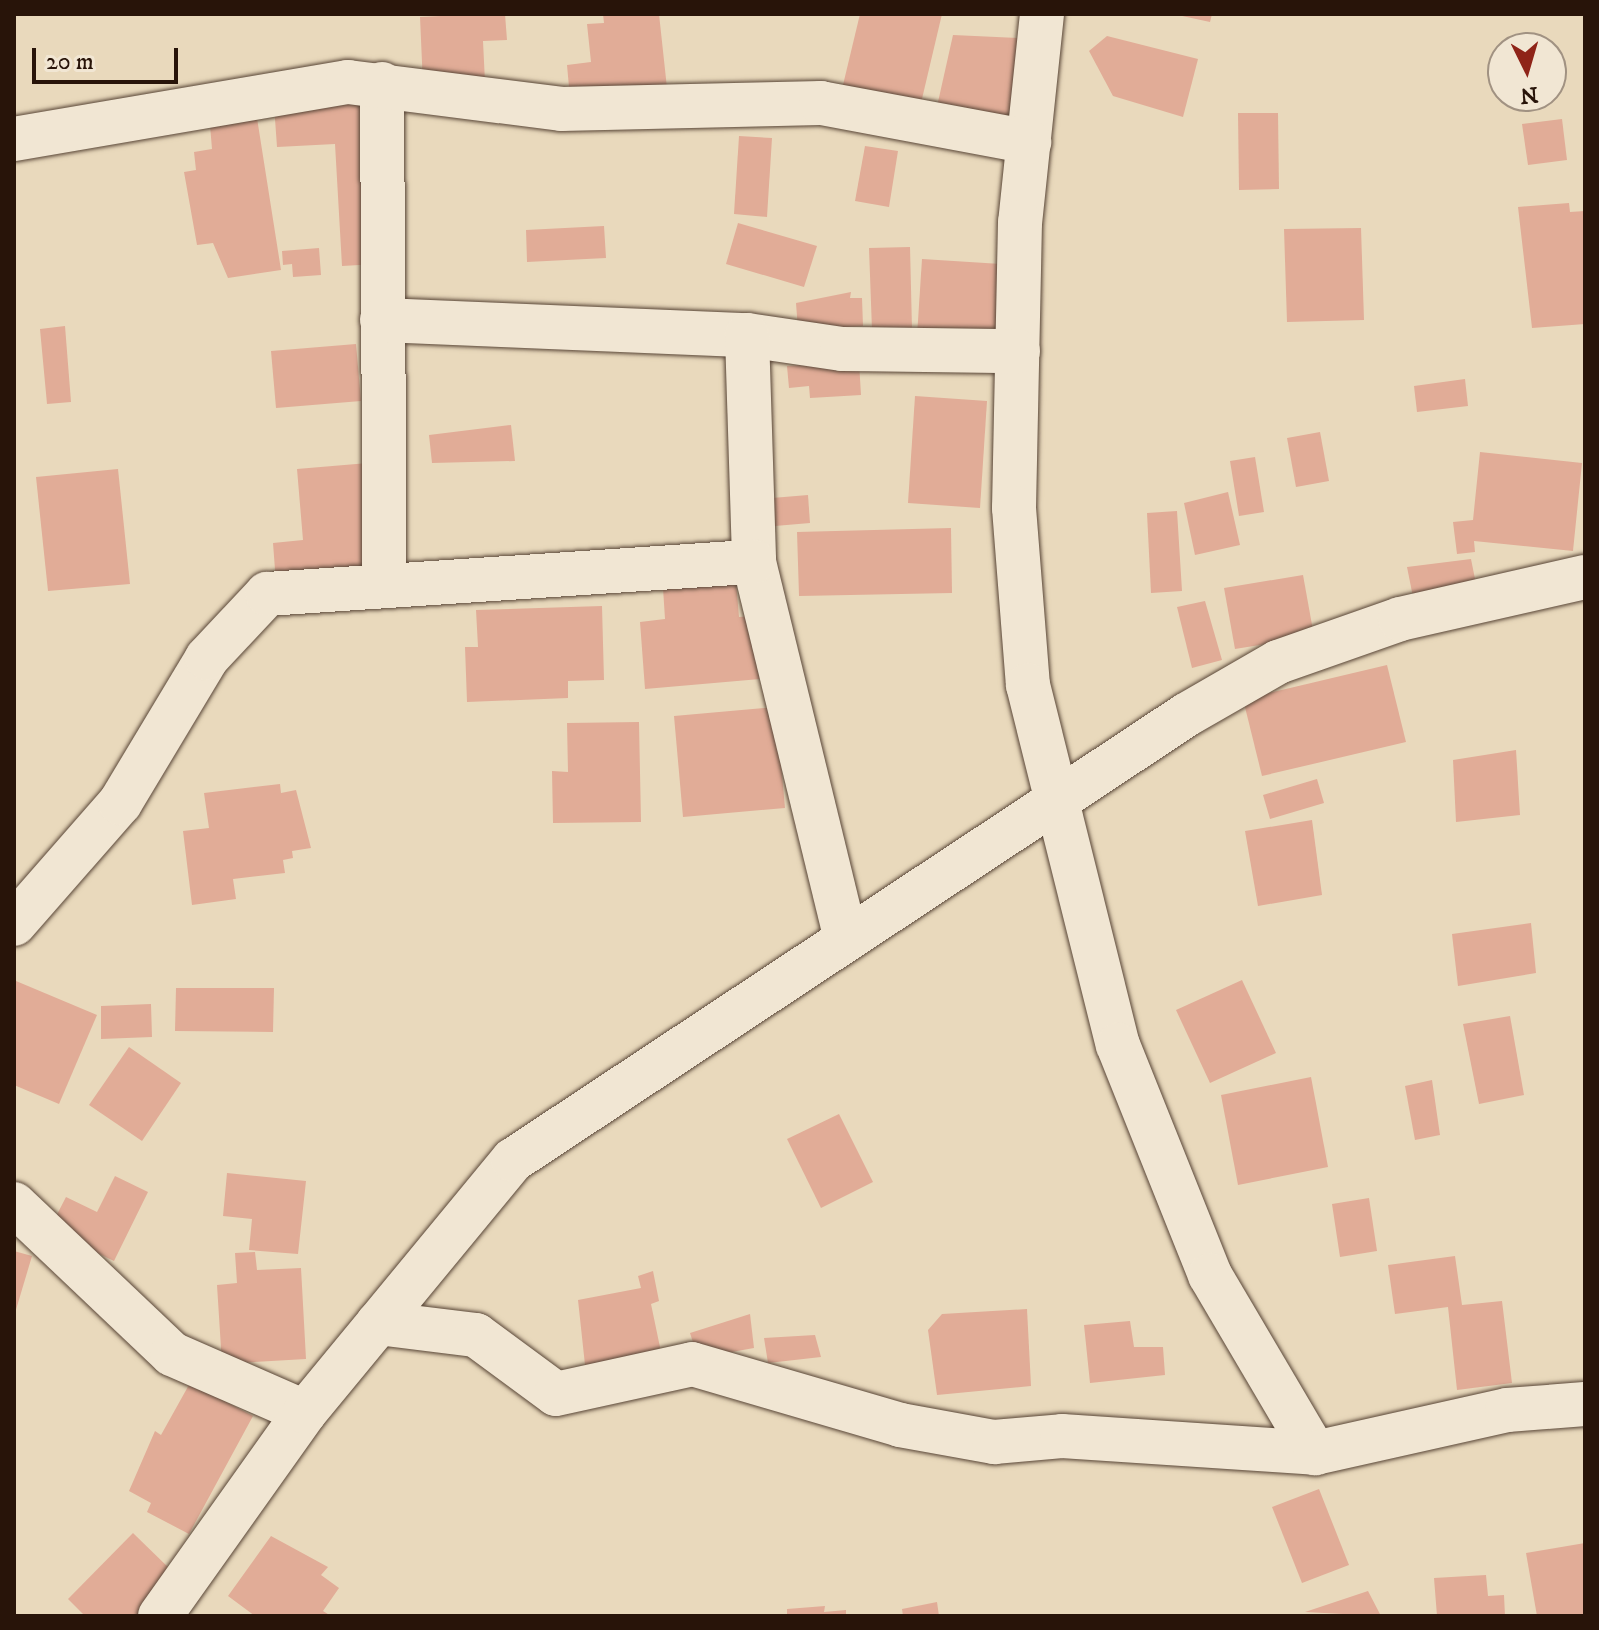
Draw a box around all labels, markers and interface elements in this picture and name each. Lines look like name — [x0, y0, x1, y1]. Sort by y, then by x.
scale bar — [36, 32, 182, 82]
north arrow — [1487, 32, 1567, 112]
text: 20 m — [46, 47, 94, 77]
text: N — [1519, 80, 1539, 109]

